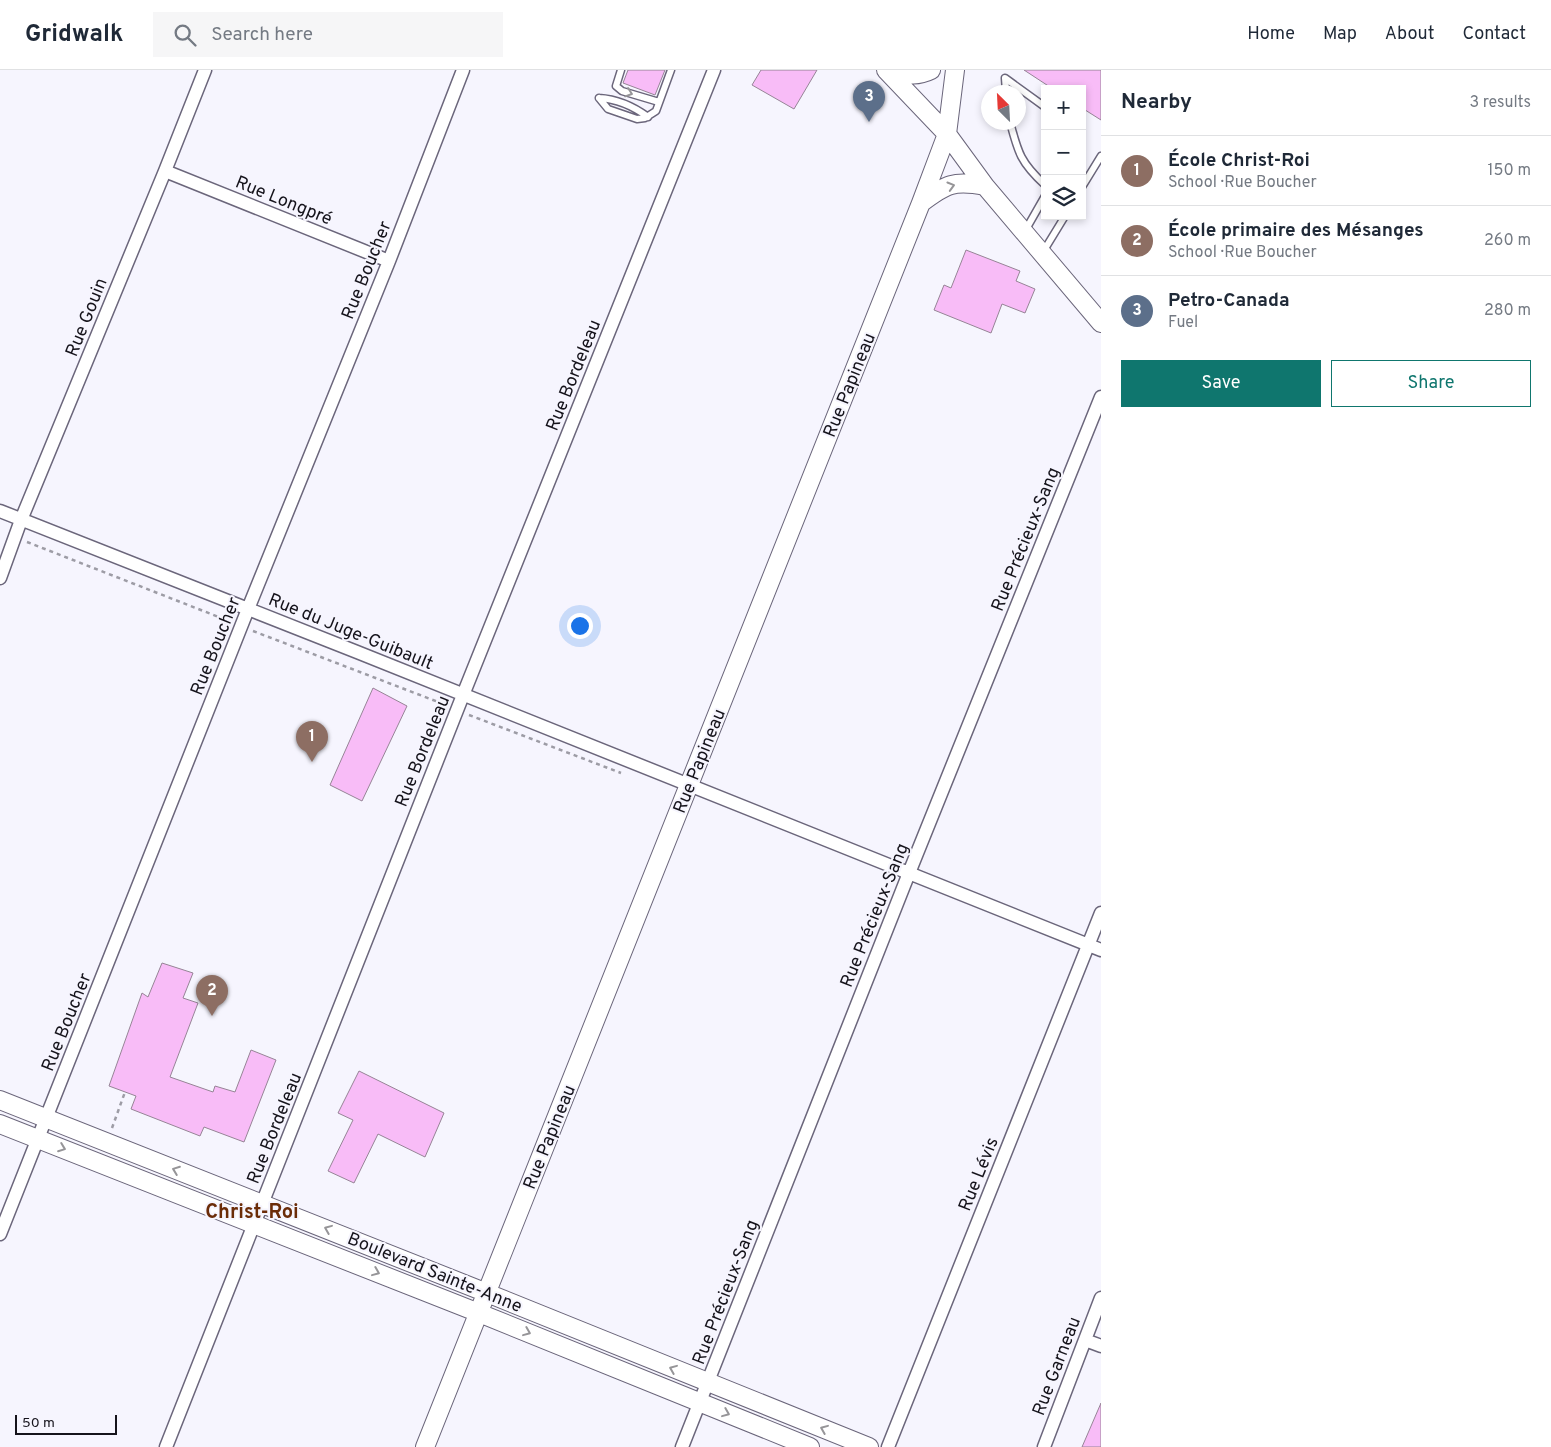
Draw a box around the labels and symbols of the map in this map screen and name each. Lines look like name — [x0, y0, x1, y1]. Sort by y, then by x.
pin: 3 — [853, 81, 885, 122]
north arrow — [981, 85, 1026, 130]
one-way arrow — [624, 87, 633, 97]
street label: Rue Longpré — [232, 172, 335, 231]
one-way arrow — [946, 181, 955, 191]
street label: Rue Boucher — [337, 218, 398, 323]
street label: Rue Gouin — [61, 275, 114, 360]
street label: Rue Bordeleau — [542, 317, 607, 435]
street label: Rue Papineau — [819, 330, 882, 441]
street label: Rue Précieux-Sang — [987, 464, 1066, 615]
street label: Rue du Juge-Guibault — [265, 589, 436, 676]
street label: Rue Boucher — [186, 594, 247, 699]
your location — [567, 613, 593, 639]
street label: Rue Bordeleau — [391, 693, 456, 811]
street label: Rue Papineau — [669, 706, 732, 817]
pin: 1 — [296, 721, 328, 762]
street label: Rue Précieux-Sang — [836, 840, 915, 991]
street label: Rue Boucher — [37, 970, 98, 1075]
pin: 2 — [196, 975, 228, 1016]
street label: Rue Bordeleau — [243, 1070, 308, 1188]
street label: Rue Papineau — [519, 1082, 582, 1193]
street label: Rue Lévis — [954, 1134, 1005, 1215]
one-way arrow — [57, 1142, 65, 1152]
one-way arrow — [173, 1166, 181, 1176]
district label: Christ-Roi — [205, 1200, 299, 1226]
street label: Rue Précieux-Sang — [688, 1217, 765, 1368]
one-way arrow — [324, 1225, 333, 1236]
street label: Boulevard Sainte-Anne — [344, 1228, 525, 1319]
one-way arrow — [371, 1266, 380, 1276]
street label: Rue Garneau — [1028, 1314, 1087, 1419]
one-way arrow — [522, 1326, 530, 1336]
one-way arrow — [669, 1365, 678, 1375]
one-way arrow — [721, 1407, 730, 1417]
scale bar — [15, 1412, 118, 1435]
one-way arrow — [820, 1425, 829, 1435]

